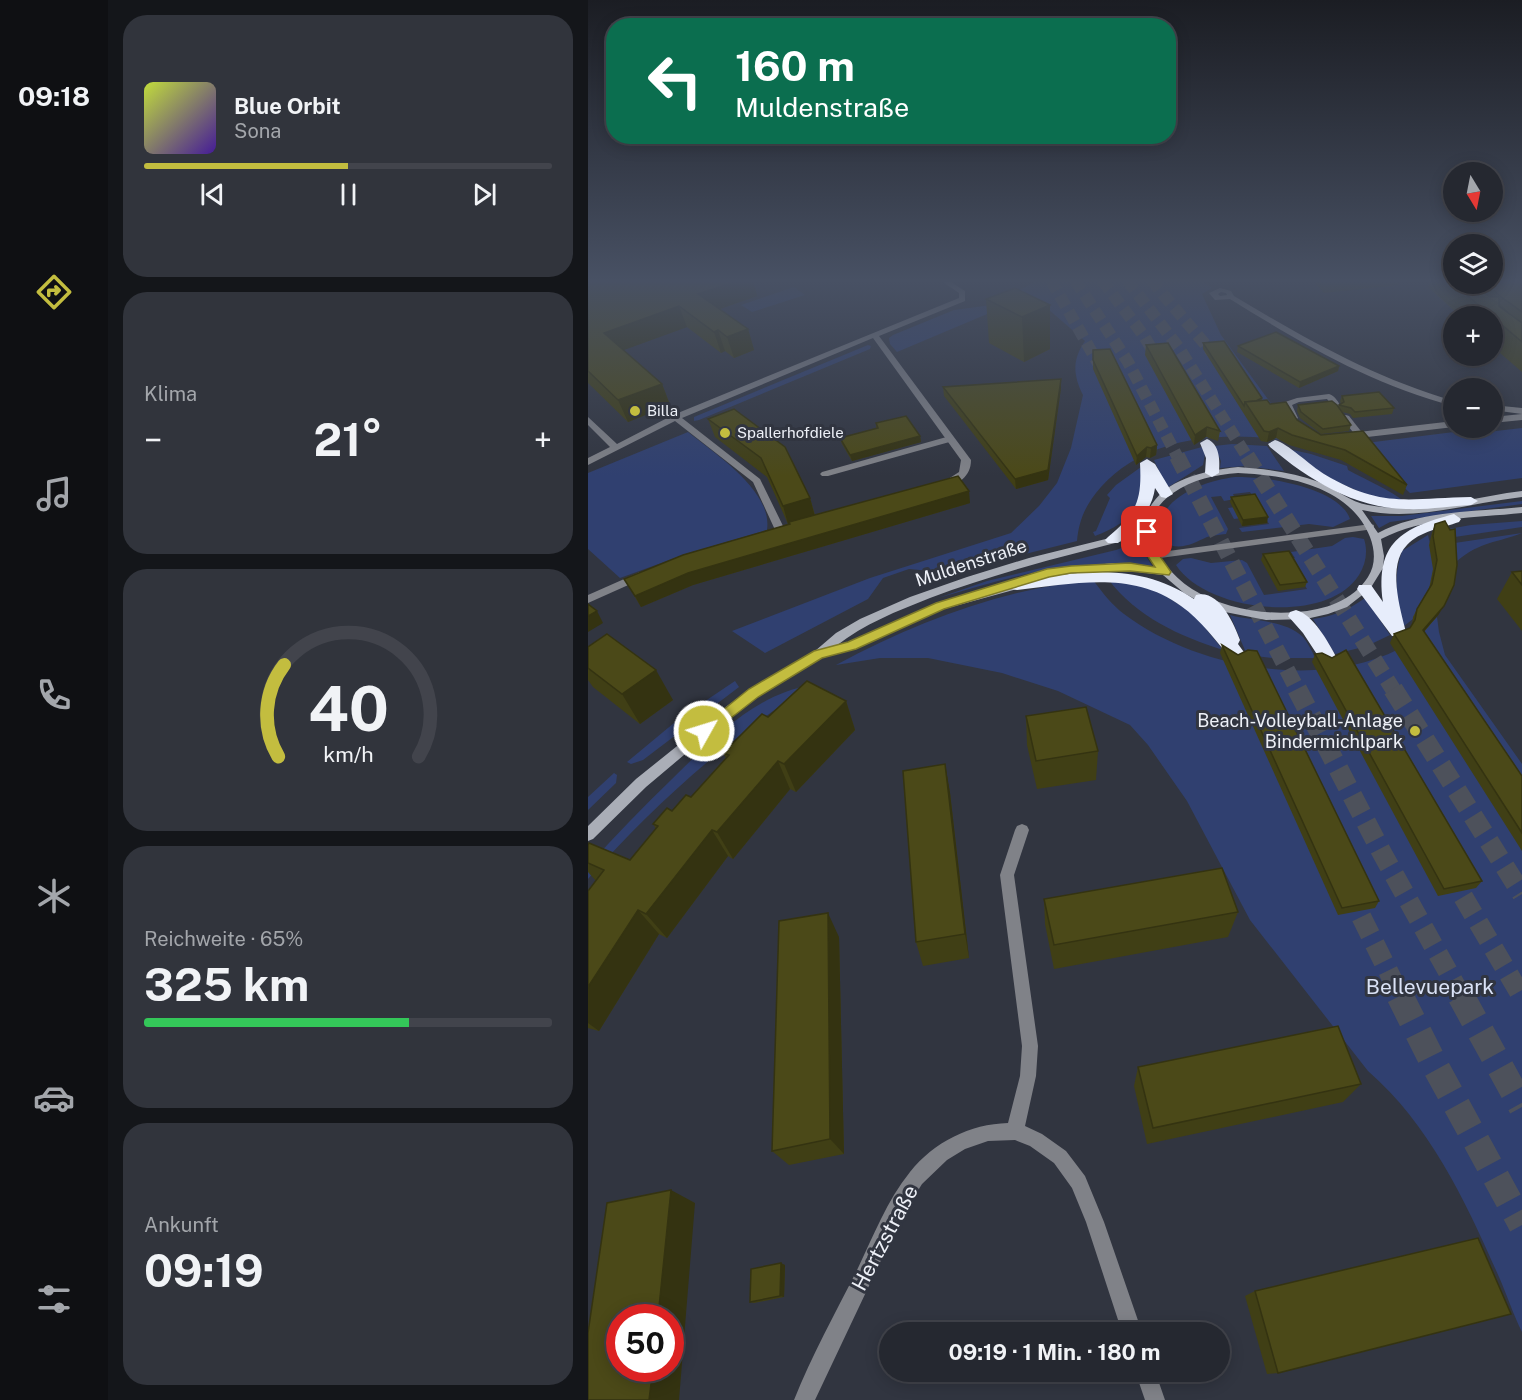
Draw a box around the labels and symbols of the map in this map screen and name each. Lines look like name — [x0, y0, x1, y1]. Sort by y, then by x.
north arrow — [1443, 162, 1503, 222]
place label: Billa — [647, 402, 678, 419]
marker: Billa — [628, 404, 642, 418]
place label: Spallerhofdiele — [737, 424, 844, 441]
marker: Spallerhofdiele — [718, 426, 732, 440]
pin — [1121, 506, 1172, 557]
street label: Muldenstraße — [912, 535, 1029, 590]
position arrow — [672, 699, 736, 763]
place label: Beach-Volleyball-Anlage Bindermichlpark — [1197, 710, 1403, 752]
marker: Beach-Volleyball-Anlage Bindermichlpark — [1408, 724, 1422, 738]
park label: Bellevuepark — [1366, 974, 1494, 999]
street label: Hertzstraße — [846, 1181, 923, 1295]
speed limit sign: 50 — [606, 1304, 684, 1382]

